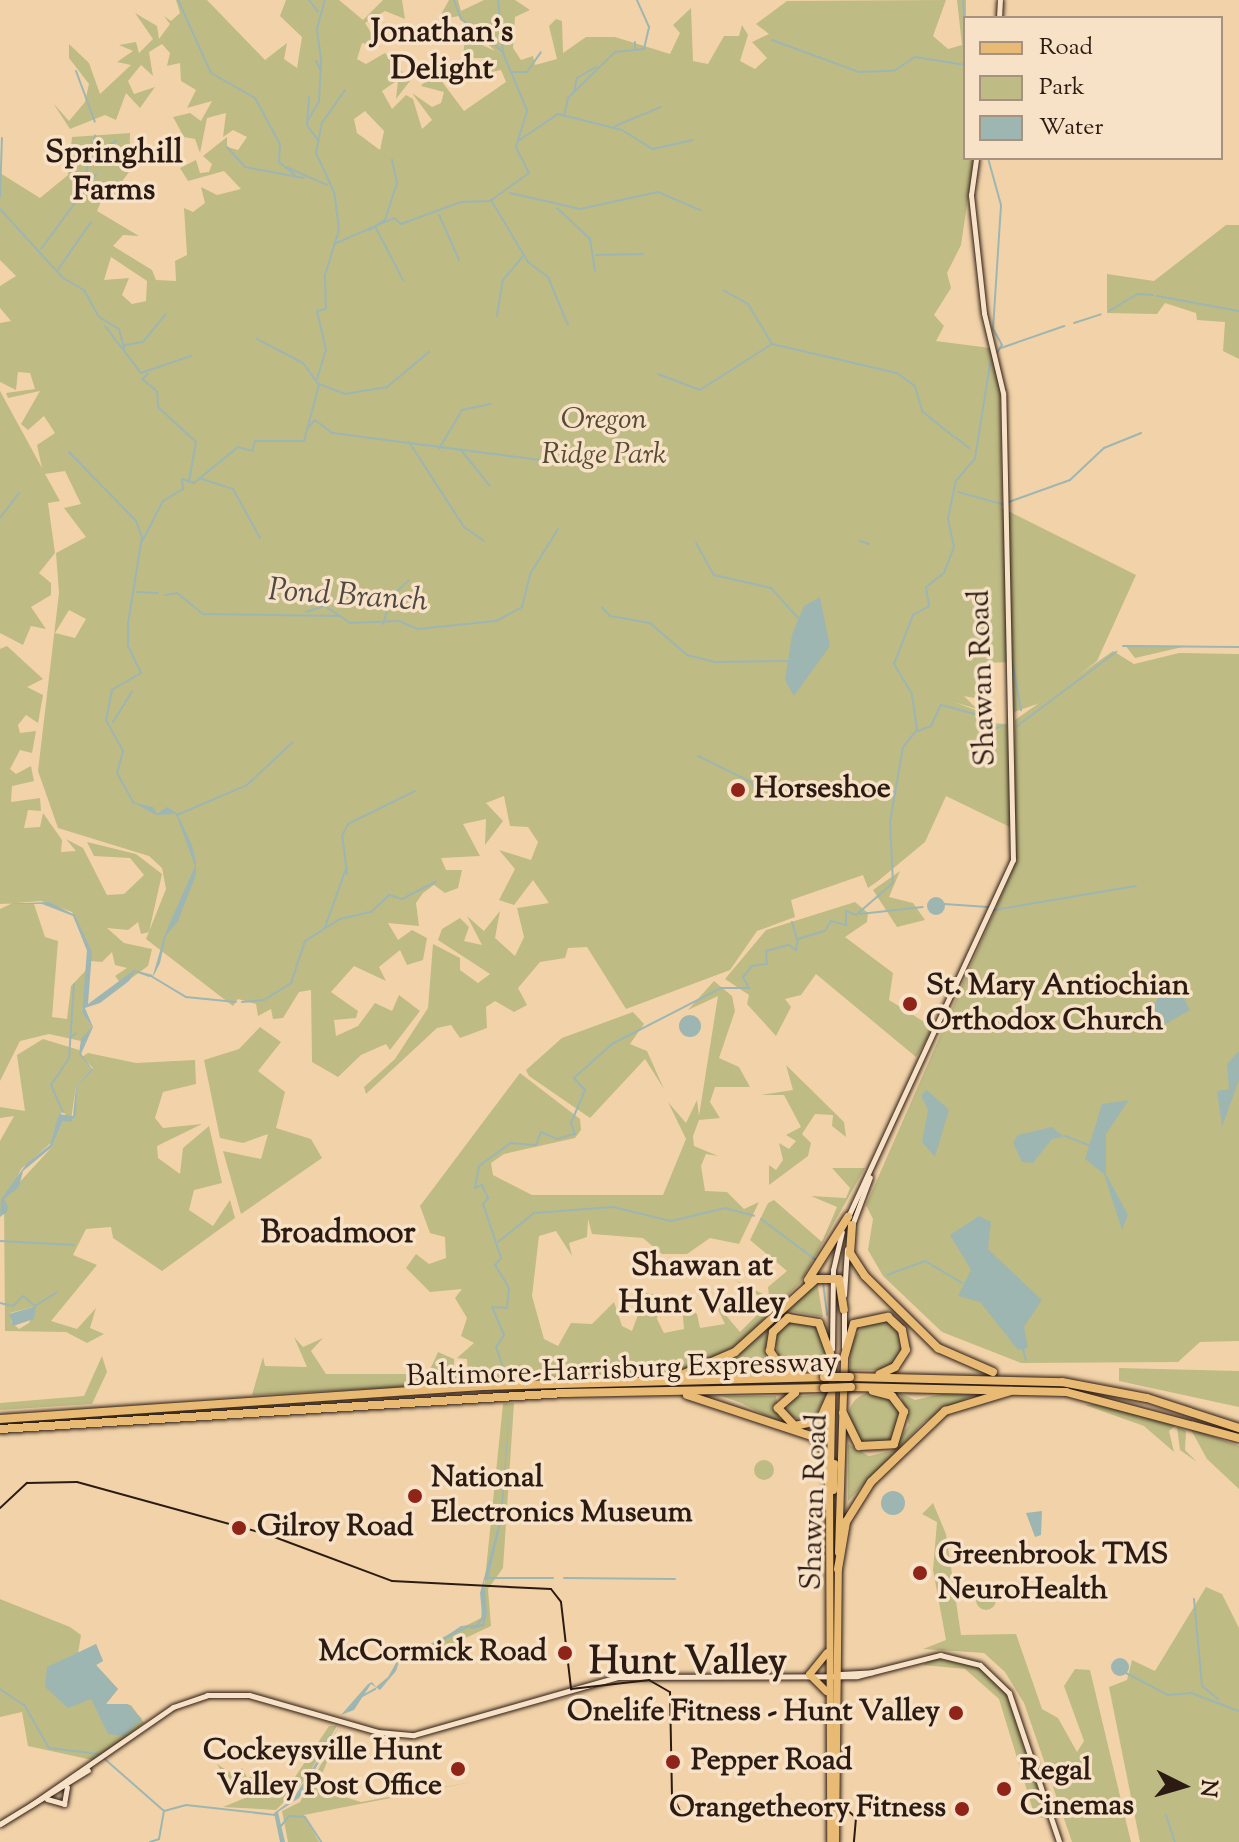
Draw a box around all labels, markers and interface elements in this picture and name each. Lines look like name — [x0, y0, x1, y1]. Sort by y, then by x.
district label: Jonathan's Delight — [371, 15, 513, 90]
legend — [963, 16, 1223, 160]
text: Road — [1039, 31, 1093, 65]
text: Park — [1039, 71, 1085, 105]
text: Water — [1039, 111, 1103, 145]
district label: Springhill Farms — [45, 136, 183, 211]
park label: Oregon Ridge Park — [541, 403, 667, 474]
water label: Pond Branch — [267, 572, 429, 622]
street label: Shawan Road — [963, 589, 1005, 767]
place label: Horseshoe — [754, 772, 891, 808]
marker: Horseshoe — [729, 781, 747, 799]
place label: St. Mary Antiochian Orthodox Church — [926, 969, 1190, 1040]
marker: St. Mary Antiochian Orthodox Church — [901, 995, 919, 1013]
district label: Broadmoor — [260, 1215, 416, 1253]
district label: Shawan at Hunt Valley — [619, 1249, 785, 1324]
street label: Baltimore-Harrisburg Expressway — [405, 1345, 839, 1397]
street label: Shawan Road — [795, 1413, 837, 1591]
place label: National Electronics Museum — [431, 1461, 693, 1532]
marker: National Electronics Museum — [406, 1487, 424, 1505]
place label: Gilroy Road — [257, 1510, 414, 1546]
marker: Gilroy Road — [228, 1517, 250, 1539]
place label: Greenbrook TMS NeuroHealth — [938, 1538, 1168, 1608]
marker: Greenbrook TMS NeuroHealth — [909, 1562, 931, 1584]
place label: McCormick Road — [319, 1635, 547, 1671]
marker: McCormick Road — [554, 1642, 576, 1664]
district label: Hunt Valley — [589, 1642, 787, 1688]
place label: Onelife Fitness - Hunt Valley — [567, 1695, 940, 1731]
marker: Onelife Fitness - Hunt Valley — [947, 1704, 965, 1722]
place label: Cockeysville Hunt Valley Post Office — [203, 1734, 442, 1804]
place label: Pepper Road — [691, 1744, 852, 1780]
north arrow — [1143, 1746, 1223, 1826]
marker: Pepper Road — [662, 1751, 684, 1773]
place label: Regal Cinemas — [1020, 1754, 1134, 1824]
marker: Cockeysville Hunt Valley Post Office — [449, 1760, 467, 1778]
text: N — [1190, 1778, 1224, 1798]
marker: Regal Cinemas — [995, 1780, 1013, 1798]
place label: Orangetheory Fitness — [669, 1791, 946, 1827]
marker: Orangetheory Fitness — [953, 1800, 971, 1818]

